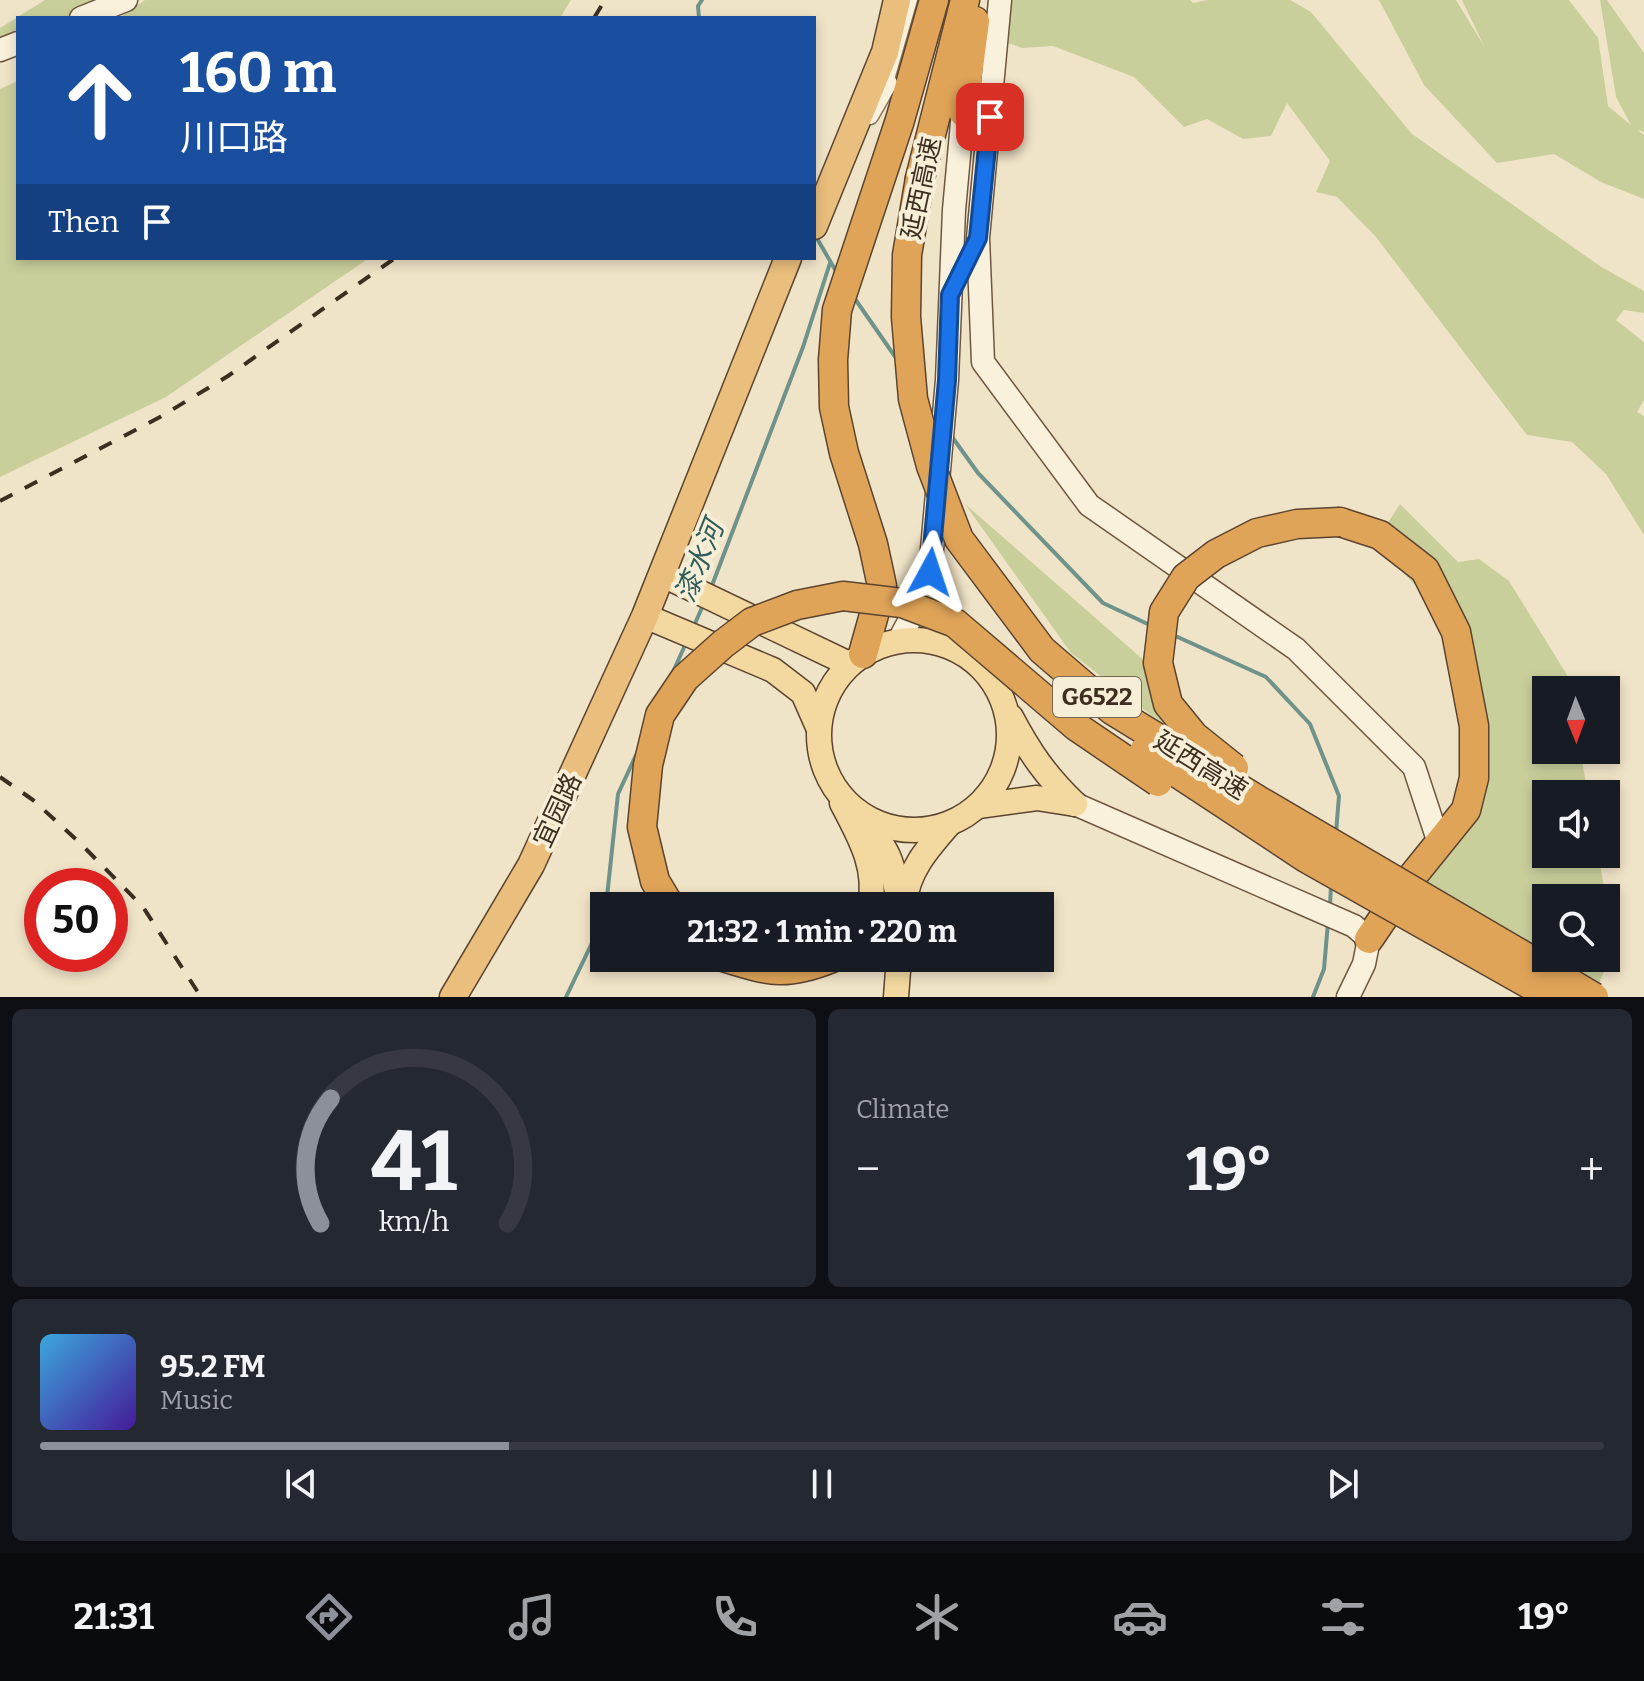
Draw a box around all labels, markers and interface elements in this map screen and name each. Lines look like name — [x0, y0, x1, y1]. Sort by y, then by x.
text: 160 m — [180, 40, 336, 107]
icon: ahead — [48, 48, 152, 152]
pin — [956, 83, 1024, 151]
icon: arrive — [968, 95, 1012, 139]
text: 川口路 — [180, 116, 288, 160]
street label: 延西高速 — [896, 134, 947, 242]
icon: arrive — [135, 200, 179, 244]
text: Then — [48, 204, 119, 240]
water label: 漆水河 — [668, 511, 732, 606]
position arrow — [888, 530, 972, 614]
north arrow — [1532, 676, 1620, 764]
map controls — [1532, 676, 1620, 972]
road number: G6522 — [1053, 677, 1141, 717]
street label: 延西高速 — [1148, 725, 1253, 806]
street label: 宜园路 — [527, 768, 588, 852]
button: sound — [1532, 780, 1620, 868]
speed limit sign: 50 — [24, 868, 128, 972]
button: search — [1532, 884, 1620, 972]
text: 21:32 · 1 min · 220 m — [687, 914, 957, 950]
text: Climate — [856, 1094, 950, 1125]
text: 41 — [371, 1112, 457, 1212]
text: 19° — [1186, 1134, 1273, 1206]
text: − — [856, 1143, 880, 1196]
text: + — [1579, 1143, 1604, 1196]
text: km/h — [379, 1204, 450, 1239]
text: 95.2 FM — [160, 1349, 266, 1385]
text: Music — [160, 1385, 233, 1416]
icon: previous — [279, 1462, 323, 1506]
icon: pause — [800, 1462, 844, 1506]
icon: next — [1321, 1462, 1365, 1506]
icon: directions — [301, 1589, 357, 1645]
icon: music — [504, 1589, 560, 1645]
icon: phone — [707, 1589, 763, 1645]
icon: climate — [909, 1589, 965, 1645]
icon: car — [1112, 1589, 1168, 1645]
icon: filters — [1315, 1589, 1371, 1645]
text: 21:31 — [73, 1595, 154, 1639]
text: 19° — [1518, 1595, 1570, 1639]

